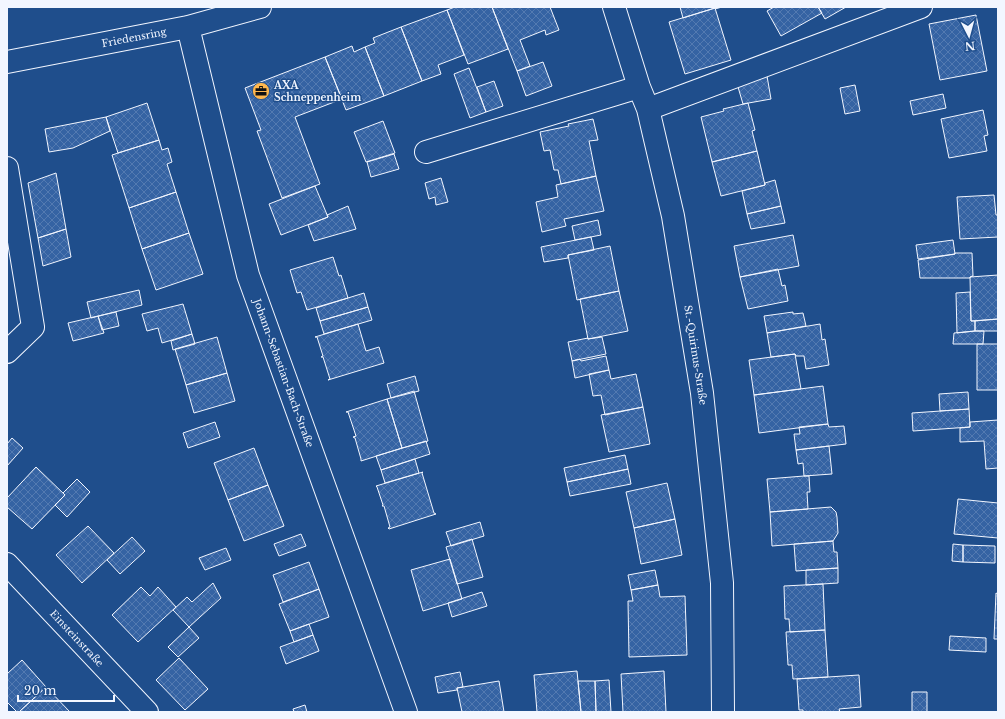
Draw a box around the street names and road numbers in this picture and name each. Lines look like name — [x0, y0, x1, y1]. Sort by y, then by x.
street label: Friedensring — [101, 25, 168, 50]
street label: Johann-Sebastian-Bach-Straße — [250, 295, 317, 449]
street label: St.-Quirinus-Straße — [681, 304, 710, 406]
street label: Einsteinstraße — [47, 607, 106, 670]

